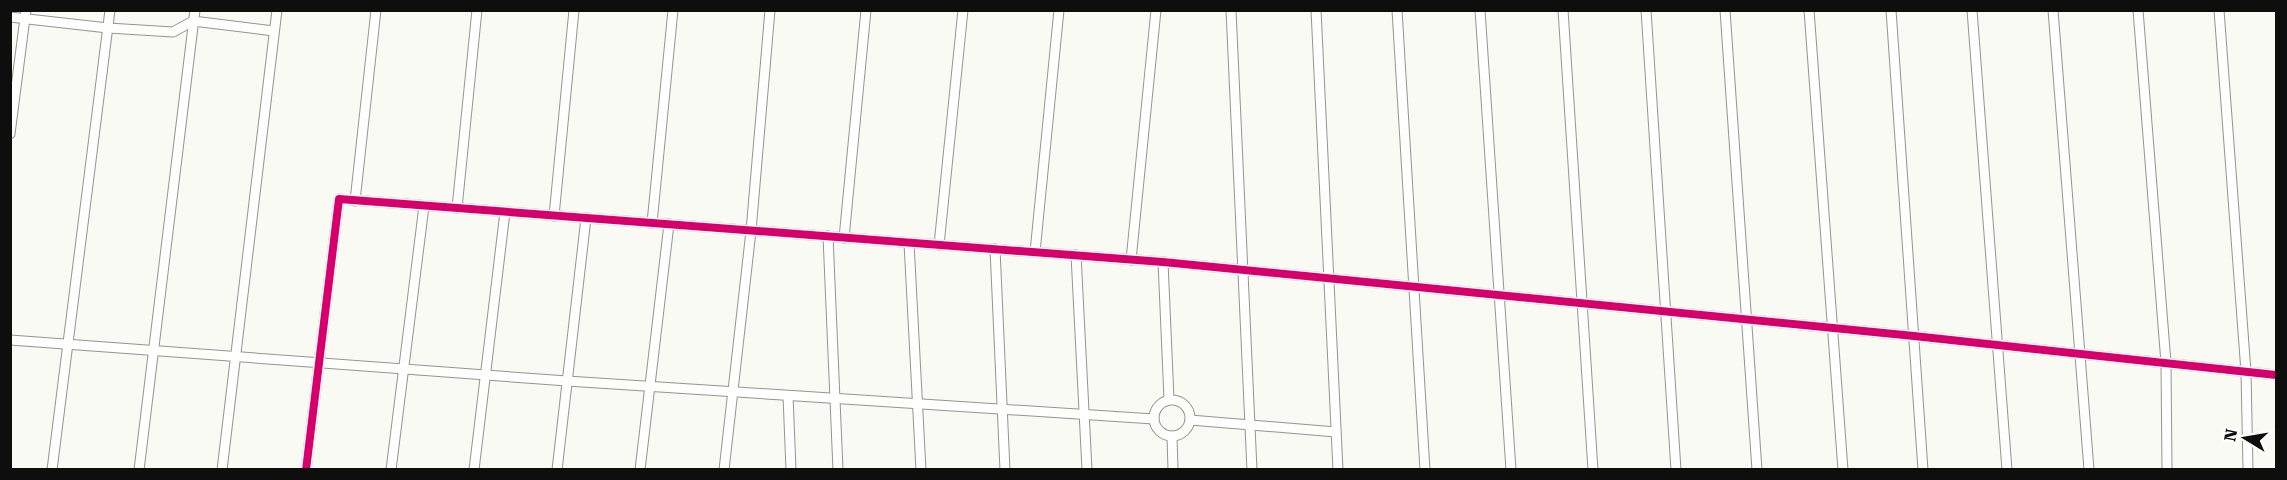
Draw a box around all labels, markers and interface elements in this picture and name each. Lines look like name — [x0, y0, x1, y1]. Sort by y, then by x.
north arrow — [2215, 408, 2275, 468]
text: N — [2220, 427, 2241, 443]

